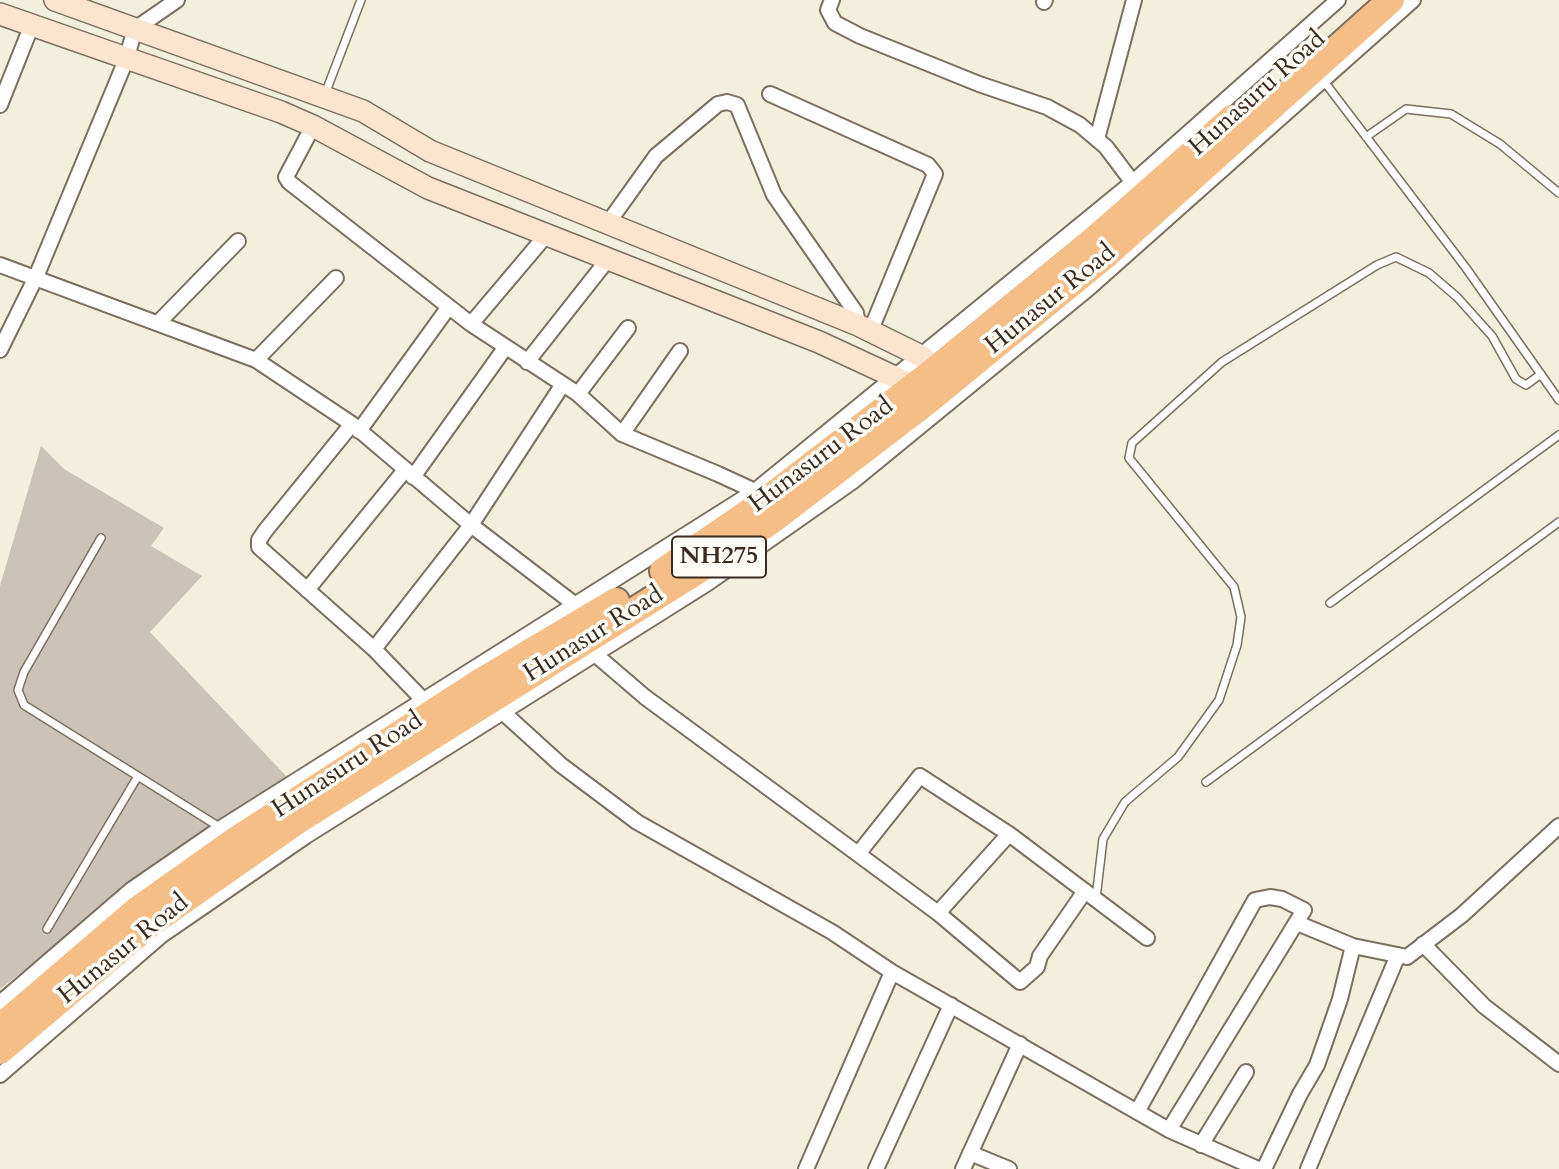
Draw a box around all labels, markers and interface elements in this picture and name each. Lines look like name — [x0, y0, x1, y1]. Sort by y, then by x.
street label: Hunasuru Road — [1183, 25, 1333, 163]
street label: Hunasur Road — [980, 238, 1122, 362]
street label: Hunasuru Road — [744, 392, 900, 520]
road number: NH275 — [672, 536, 766, 578]
street label: Hunasur Road — [518, 580, 670, 690]
street label: Hunasuru Road — [267, 706, 429, 826]
street label: Hunasur Road — [53, 888, 195, 1012]

